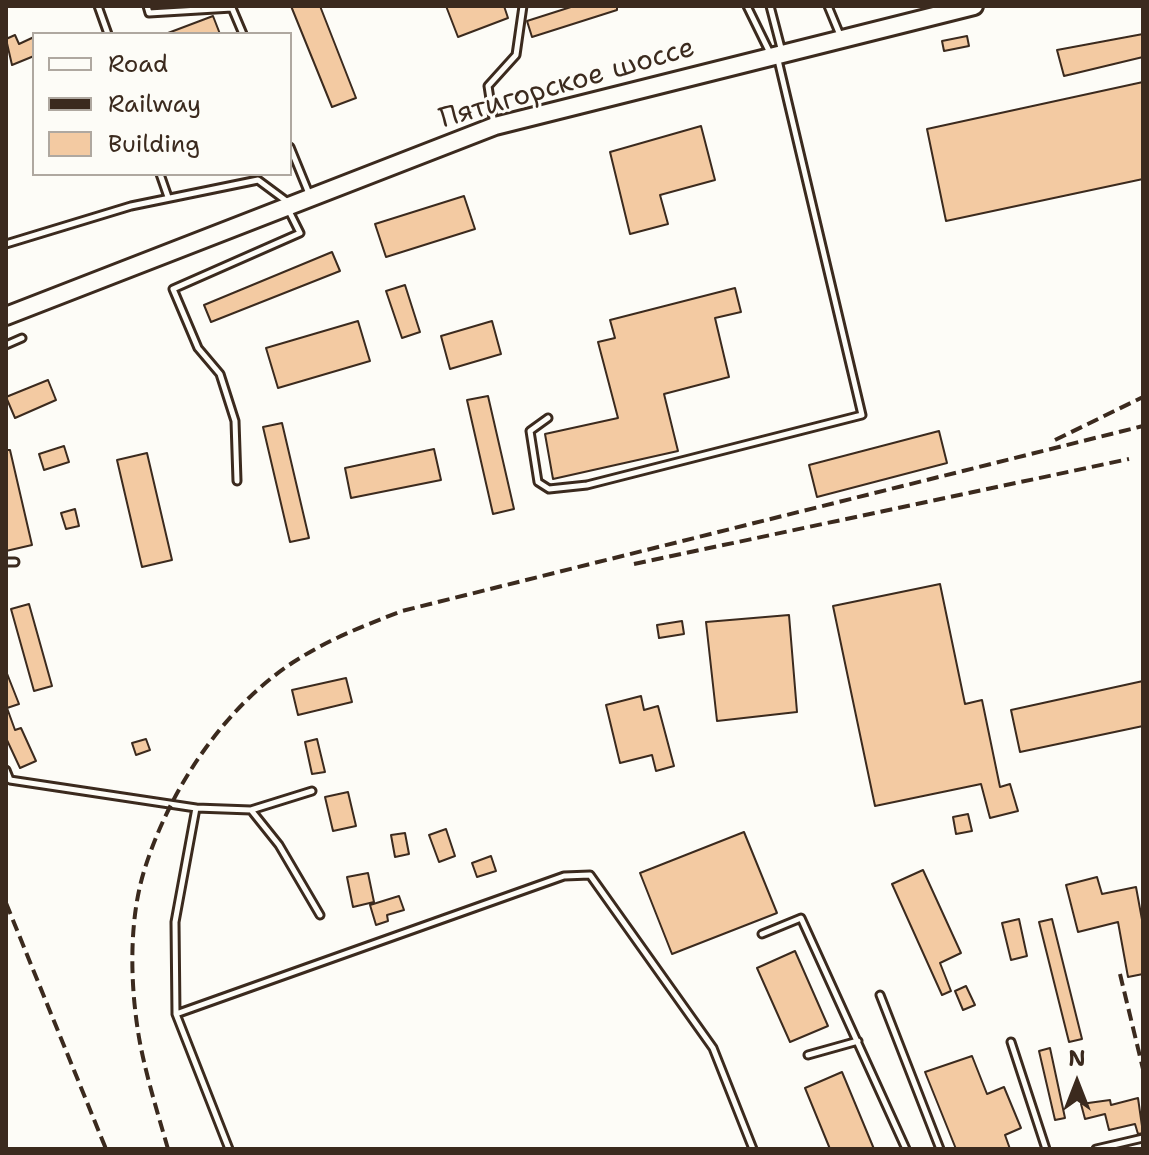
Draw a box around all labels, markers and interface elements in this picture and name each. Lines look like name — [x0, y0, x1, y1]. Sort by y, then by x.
street label: Пятигорское шоссе — [436, 31, 698, 137]
legend — [32, 32, 292, 176]
text: Road — [108, 48, 168, 80]
text: Railway — [108, 88, 201, 120]
text: Building — [108, 128, 200, 160]
north arrow — [1037, 1043, 1117, 1123]
text: N — [1068, 1044, 1086, 1073]

